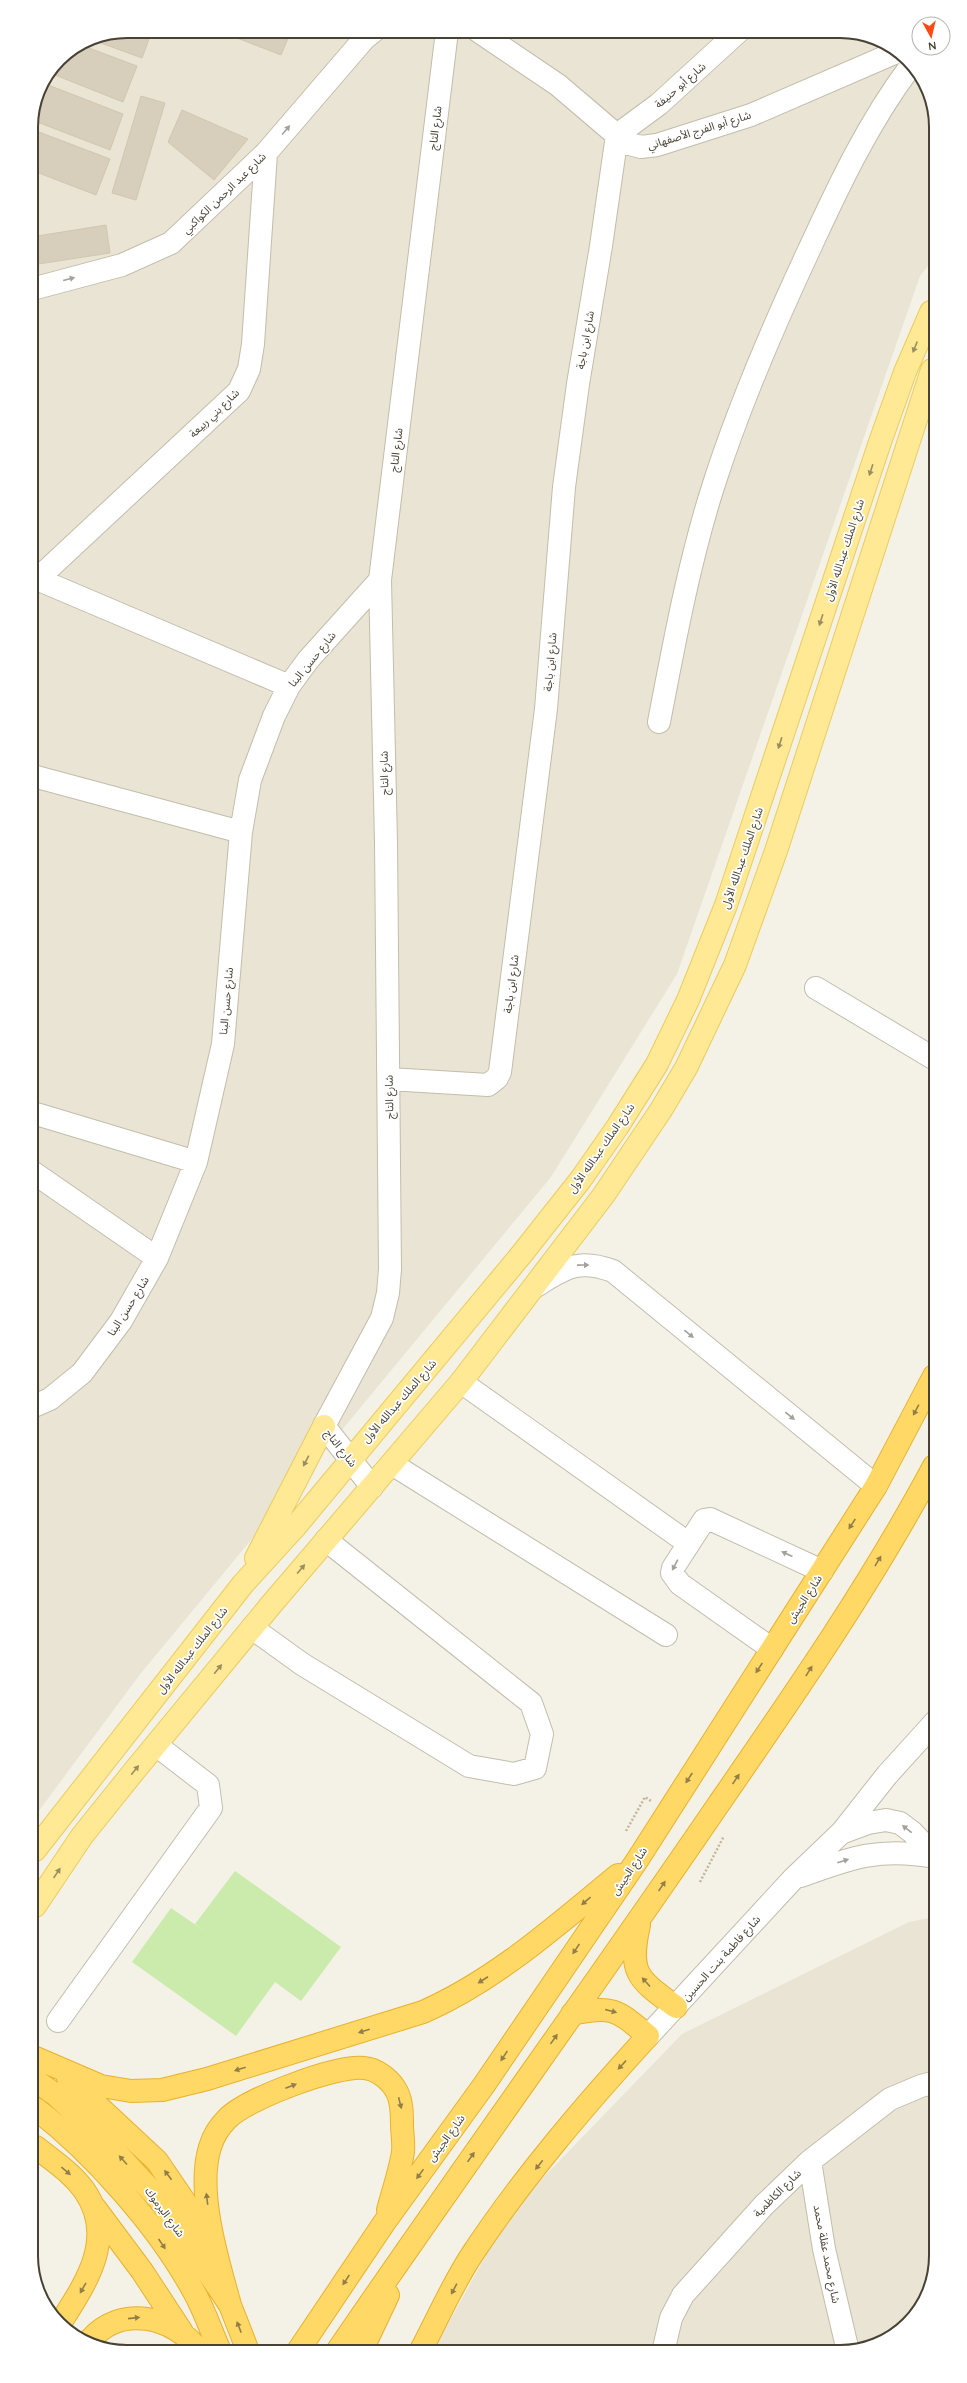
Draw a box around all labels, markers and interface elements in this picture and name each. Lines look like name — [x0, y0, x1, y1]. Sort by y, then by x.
north arrow — [911, 16, 951, 56]
text: N — [927, 38, 937, 53]
street label: شارع أبو حنيفة — [652, 59, 709, 112]
street label: شارع التاج — [425, 105, 446, 151]
street label: شارع أبو الفرج الأصفهاني — [645, 107, 754, 155]
one-way arrow — [281, 125, 291, 135]
street label: شارع عبد الرحمن الكواكبي — [179, 149, 271, 238]
one-way arrow — [63, 276, 76, 282]
street label: شارع ابن باجة — [573, 309, 598, 370]
one-way arrow — [912, 342, 918, 354]
street label: شارع بني ربيعة — [186, 385, 244, 442]
street label: شارع التاج — [386, 427, 407, 473]
one-way arrow — [868, 464, 874, 476]
street label: شارع الملك عبدالله الأول — [821, 497, 868, 603]
one-way arrow — [818, 614, 824, 626]
street label: شارع حسن البنا — [285, 628, 340, 690]
street label: شارع ابن باجة — [540, 632, 561, 692]
one-way arrow — [777, 737, 783, 749]
street label: شارع التاج — [377, 750, 392, 795]
street label: شارع الملك عبدالله الأول — [718, 805, 767, 911]
street label: شارع ابن باجة — [500, 953, 523, 1014]
street label: شارع حسن البنا — [216, 966, 237, 1035]
street label: شارع التاج — [382, 1074, 397, 1119]
street label: شارع الملك عبدالله الأول — [565, 1100, 638, 1196]
one-way arrow — [577, 1262, 590, 1268]
street label: شارع حسن البنا — [104, 1273, 153, 1339]
one-way arrow — [684, 1329, 695, 1338]
street label: شارع الملك عبدالله الأول — [359, 1356, 440, 1446]
one-way arrow — [913, 1405, 919, 1416]
one-way arrow — [785, 1412, 796, 1421]
street label: شارع التاج — [321, 1426, 360, 1471]
one-way arrow — [303, 1455, 309, 1467]
one-way arrow — [849, 1518, 856, 1530]
one-way arrow — [781, 1551, 792, 1557]
one-way arrow — [874, 1555, 881, 1567]
one-way arrow — [672, 1559, 679, 1571]
one-way arrow — [296, 1565, 305, 1574]
street label: شارع الجيش — [783, 1572, 826, 1626]
street label: شارع الملك عبدالله الأول — [154, 1603, 231, 1697]
one-way arrow — [756, 1662, 763, 1674]
one-way arrow — [213, 1664, 222, 1675]
one-way arrow — [805, 1666, 813, 1676]
one-way arrow — [131, 1764, 140, 1775]
one-way arrow — [686, 1772, 693, 1784]
one-way arrow — [732, 1774, 740, 1784]
one-way arrow — [902, 1824, 913, 1833]
street label: شارع الجيش — [608, 1844, 651, 1898]
one-way arrow — [837, 1858, 849, 1864]
one-way arrow — [53, 1868, 61, 1878]
one-way arrow — [658, 1881, 666, 1891]
one-way arrow — [581, 1897, 591, 1906]
street label: شارع فاطمة بنت الحسين — [679, 1912, 764, 2004]
one-way arrow — [573, 1943, 580, 1955]
one-way arrow — [477, 1976, 488, 1984]
one-way arrow — [642, 1978, 651, 1987]
one-way arrow — [604, 2008, 617, 2014]
one-way arrow — [357, 2028, 369, 2034]
one-way arrow — [550, 2034, 558, 2045]
one-way arrow — [500, 2051, 508, 2062]
one-way arrow — [617, 2060, 627, 2070]
one-way arrow — [233, 2066, 245, 2072]
one-way arrow — [286, 2083, 298, 2089]
one-way arrow — [398, 2097, 404, 2109]
street label: شارع الجيش — [424, 2111, 469, 2165]
one-way arrow — [467, 2152, 475, 2162]
one-way arrow — [119, 2155, 128, 2165]
one-way arrow — [534, 2159, 543, 2170]
street label: شارع الكاظمية — [750, 2166, 805, 2221]
one-way arrow — [61, 2167, 71, 2176]
one-way arrow — [416, 2168, 424, 2179]
one-way arrow — [164, 2170, 172, 2181]
street label: شارع اليرموك — [141, 2184, 188, 2241]
one-way arrow — [204, 2193, 210, 2205]
street label: شارع محمد عقلة محمد — [810, 2204, 843, 2305]
one-way arrow — [158, 2238, 166, 2249]
one-way arrow — [342, 2275, 350, 2285]
one-way arrow — [79, 2282, 86, 2294]
one-way arrow — [450, 2283, 457, 2294]
one-way arrow — [128, 2315, 141, 2322]
one-way arrow — [235, 2321, 241, 2333]

